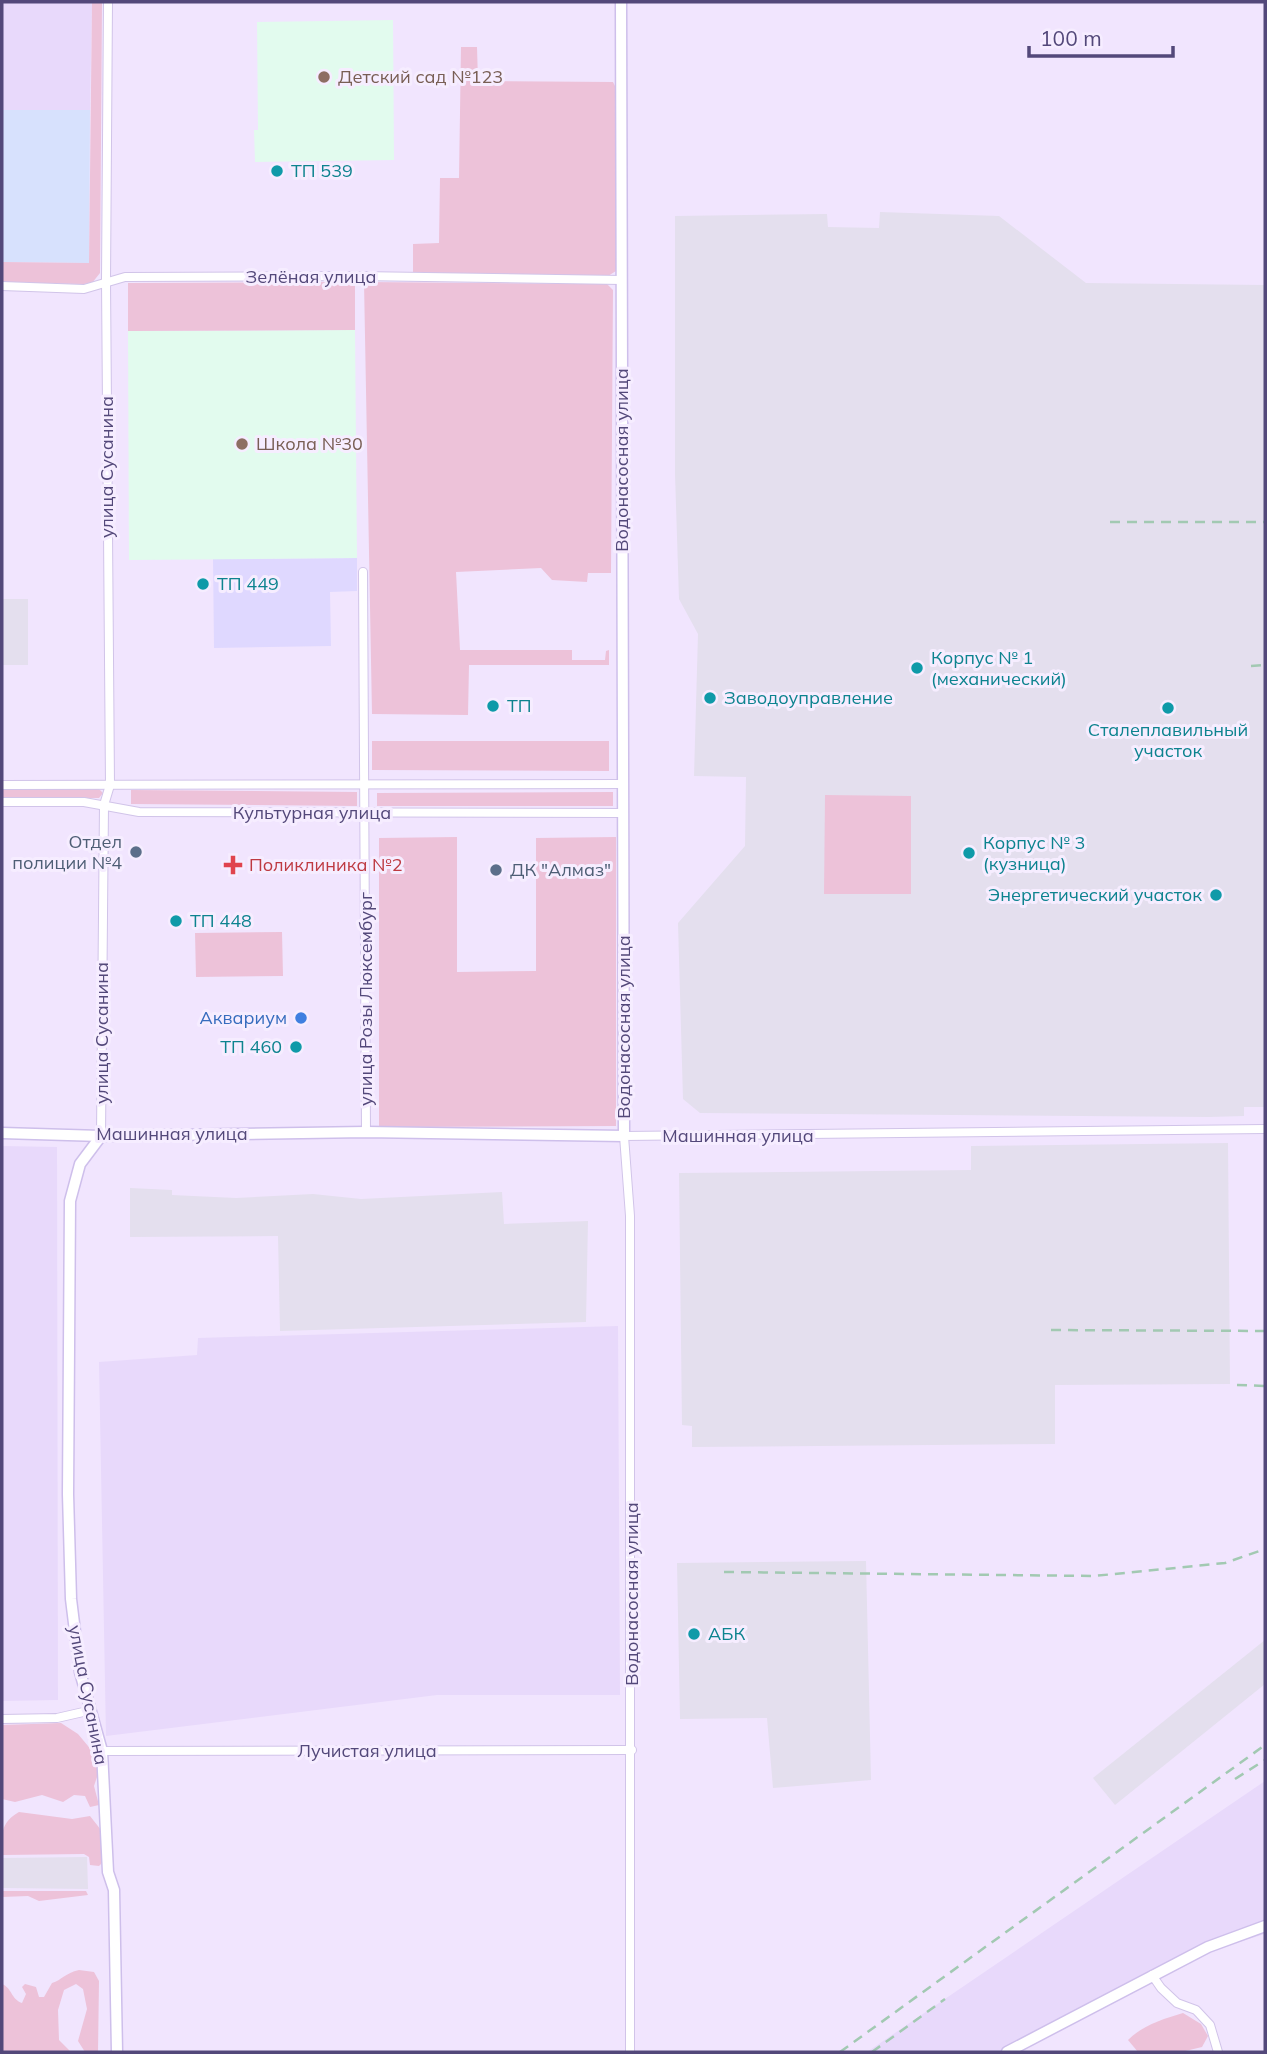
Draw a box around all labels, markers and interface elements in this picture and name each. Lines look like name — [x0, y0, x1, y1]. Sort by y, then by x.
scale bar — [1029, 14, 1172, 58]
text: 100 m — [1040, 25, 1102, 51]
place label: Детский сад №123 — [338, 65, 503, 88]
marker: Детский сад №123 — [316, 69, 332, 85]
place label: ТП 539 — [291, 159, 353, 182]
marker: ТП 539 — [269, 163, 285, 179]
street label: Зелёная улица — [245, 265, 377, 288]
street label: Водонасосная улица — [610, 368, 633, 552]
street label: улица Сусанина — [95, 396, 118, 538]
place label: Школа №30 — [256, 432, 363, 455]
marker: Школа №30 — [234, 436, 250, 452]
place label: ТП 449 — [217, 572, 279, 595]
marker: ТП 449 — [195, 576, 211, 592]
place label: Корпус № 1 (механический) — [931, 646, 1067, 690]
marker: Корпус № 1 (механический) — [909, 660, 925, 676]
place label: Заводоуправление — [724, 686, 893, 709]
marker: Заводоуправление — [702, 690, 718, 706]
place label: ТП — [507, 694, 532, 717]
marker: ТП — [485, 698, 501, 714]
marker: Сталеплавильный участок — [1160, 700, 1176, 716]
place label: Сталеплавильный участок — [1088, 718, 1248, 762]
street label: Культурная улица — [233, 801, 391, 824]
place label: Отдел полиции №4 — [12, 830, 122, 874]
place label: Корпус № 3 (кузница) — [983, 831, 1085, 875]
marker: Отдел полиции №4 — [128, 844, 144, 860]
marker: Корпус № 3 (кузница) — [961, 845, 977, 861]
place label: Поликлиника №2 — [249, 853, 402, 876]
marker: Поликлиника №2 — [223, 855, 243, 875]
place label: ДК "Алмаз" — [510, 858, 611, 881]
marker: ДК "Алмаз" — [488, 862, 504, 878]
place label: Энергетический участок — [988, 883, 1202, 906]
marker: Энергетический участок — [1208, 887, 1224, 903]
street label: улица Розы Люксембург — [354, 892, 377, 1106]
place label: ТП 448 — [190, 909, 252, 932]
marker: ТП 448 — [168, 913, 184, 929]
street label: Водонасосная улица — [612, 935, 635, 1119]
street label: улица Сусанина — [90, 962, 113, 1104]
place label: Аквариум — [200, 1006, 287, 1029]
marker: Аквариум — [293, 1010, 309, 1026]
place label: ТП 460 — [220, 1035, 282, 1058]
marker: ТП 460 — [288, 1039, 304, 1055]
street label: Машинная улица — [96, 1122, 248, 1145]
street label: Машинная улица — [662, 1124, 814, 1147]
street label: Водонасосная улица — [620, 1502, 643, 1686]
place label: АБК — [708, 1622, 745, 1645]
street label: улица Сусанина — [64, 1623, 113, 1767]
marker: АБК — [686, 1626, 702, 1642]
street label: Лучистая улица — [297, 1739, 437, 1762]

